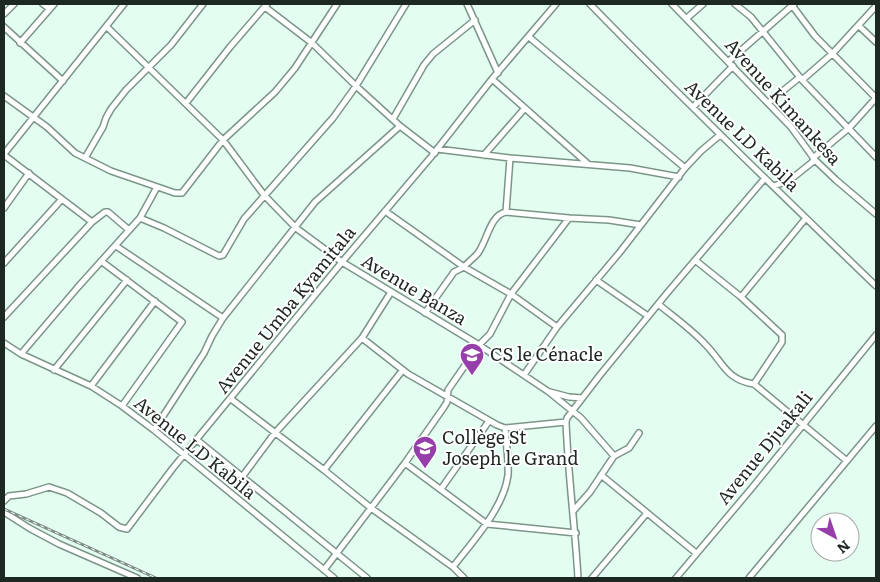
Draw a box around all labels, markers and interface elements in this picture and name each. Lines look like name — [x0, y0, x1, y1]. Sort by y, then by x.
street label: Avenue Kimankesa — [720, 31, 849, 171]
street label: Avenue LD Kabila — [679, 73, 807, 197]
street label: Avenue Umba Kyamitala — [209, 219, 361, 399]
street label: Avenue Banza — [357, 247, 473, 331]
place label: CS le Cénacle — [490, 340, 603, 367]
school or university icon: CS le Cénacle — [459, 342, 485, 376]
street label: Avenue Djuakali — [709, 384, 818, 510]
street label: Avenue LD Kabila — [129, 389, 263, 505]
place label: Collège St Joseph le Grand — [442, 423, 578, 471]
school or university icon: Collège St Joseph le Grand — [412, 435, 438, 469]
north arrow — [810, 512, 860, 562]
text: N — [833, 536, 855, 559]

